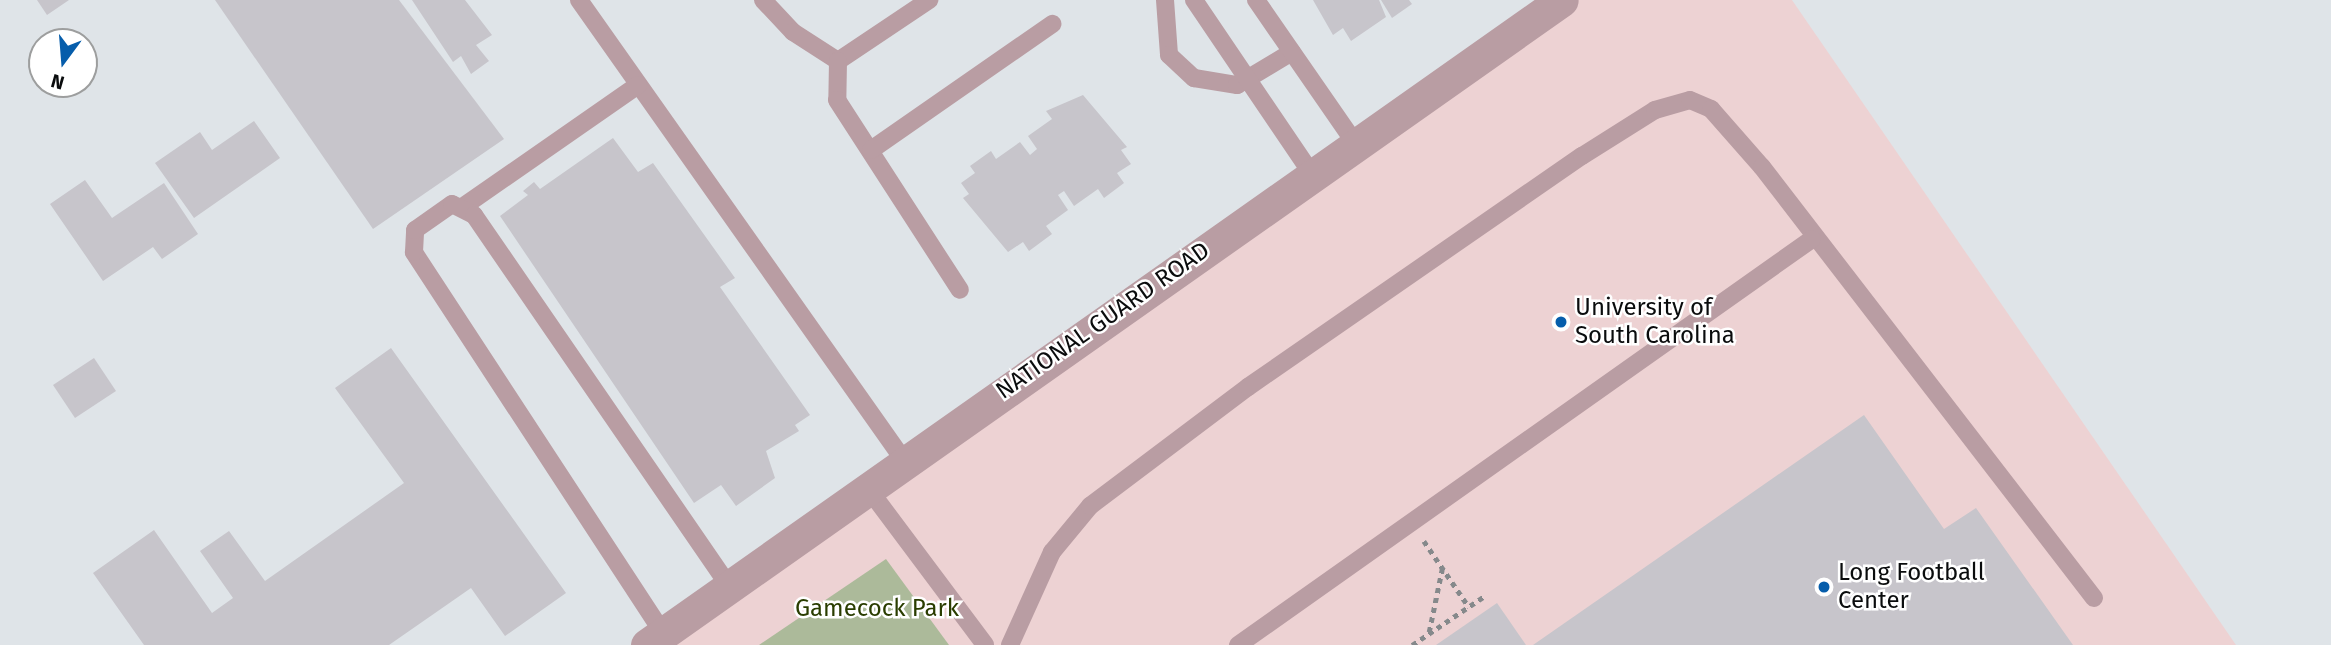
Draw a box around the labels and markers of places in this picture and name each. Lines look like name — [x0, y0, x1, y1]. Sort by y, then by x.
place label: University of South Carolina — [1575, 294, 1735, 350]
marker: University of South Carolina — [1553, 314, 1569, 330]
place label: Long Football Center — [1838, 559, 1985, 615]
marker: Long Football Center — [1816, 579, 1832, 595]

